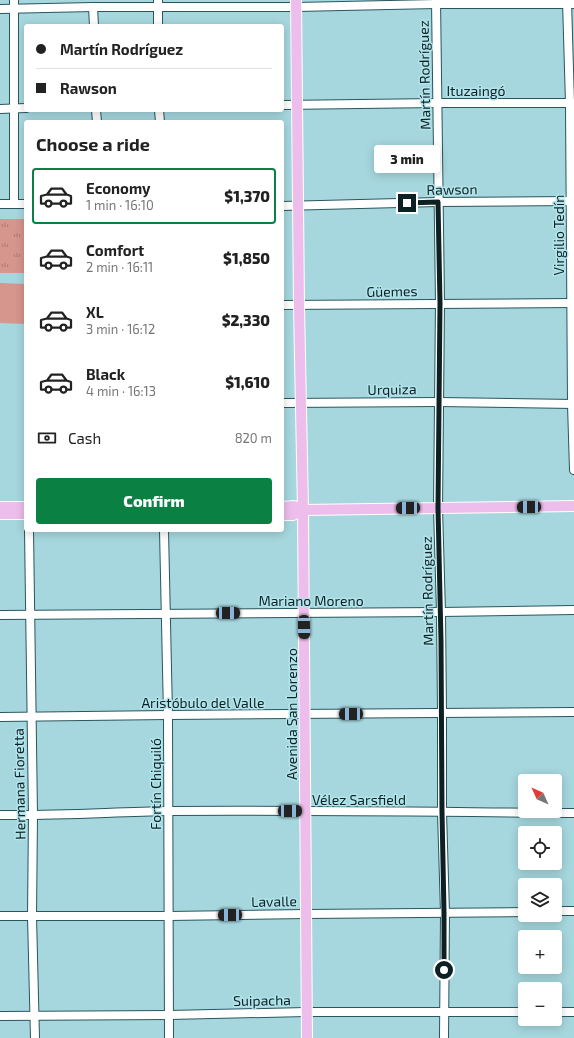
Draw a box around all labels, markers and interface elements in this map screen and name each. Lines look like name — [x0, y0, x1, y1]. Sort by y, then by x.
street label: Martín Rodríguez — [415, 20, 433, 130]
text: Martín Rodríguez — [60, 40, 183, 58]
text: Rawson — [60, 79, 117, 97]
street label: Ituzaingó — [446, 82, 506, 99]
text: Choose a ride — [36, 133, 150, 155]
callout: 3 min — [374, 145, 440, 173]
text: 3 min — [390, 151, 424, 167]
icon: car — [38, 178, 74, 214]
text: Economy — [86, 179, 151, 197]
street label: Rawson — [426, 180, 478, 198]
text: $1,370 — [224, 187, 270, 205]
route end — [398, 194, 416, 212]
street label: Virgilio Tedín — [550, 195, 567, 275]
text: 1 min · 16:10 — [86, 197, 154, 213]
icon: car — [38, 240, 74, 276]
text: Comfort — [86, 241, 144, 259]
text: $1,850 — [223, 249, 270, 267]
text: 2 min · 16:11 — [86, 259, 153, 275]
street label: Güemes — [366, 282, 418, 300]
icon: car — [38, 302, 74, 338]
text: XL — [86, 303, 104, 321]
text: $2,330 — [222, 311, 270, 329]
text: 3 min · 16:12 — [86, 321, 155, 337]
icon: car — [38, 364, 74, 400]
text: Black — [86, 365, 125, 383]
text: $1,610 — [225, 373, 270, 391]
street label: Urquiza — [367, 380, 417, 398]
text: 4 min · 16:13 — [86, 383, 156, 399]
icon: cash — [36, 427, 58, 449]
text: Cash — [68, 429, 101, 447]
text: 820 m — [235, 430, 272, 446]
button: Confirm — [36, 478, 272, 524]
car — [517, 501, 541, 513]
car — [396, 502, 420, 514]
street label: Martín Rodríguez — [418, 536, 436, 646]
street label: Mariano Moreno — [258, 592, 364, 609]
car — [216, 607, 240, 619]
car — [298, 615, 310, 639]
street label: Avenida San Lorenzo — [283, 648, 300, 780]
street label: Aristóbulo del Valle — [141, 694, 265, 711]
car — [339, 708, 363, 720]
street label: Hermana Fioretta — [10, 728, 28, 840]
street label: Fortín Chiquiló — [147, 738, 164, 830]
north arrow — [518, 774, 562, 818]
map controls — [518, 774, 562, 1026]
street label: Vélez Sarsfield — [312, 791, 406, 808]
car — [278, 805, 302, 817]
button: locate — [518, 826, 562, 870]
button: layers — [518, 878, 562, 922]
street label: Lavalle — [251, 892, 297, 910]
car — [218, 909, 242, 921]
button: + — [518, 930, 562, 974]
route start — [435, 961, 453, 979]
button: − — [518, 982, 562, 1026]
street label: Suipacha — [233, 991, 291, 1009]

